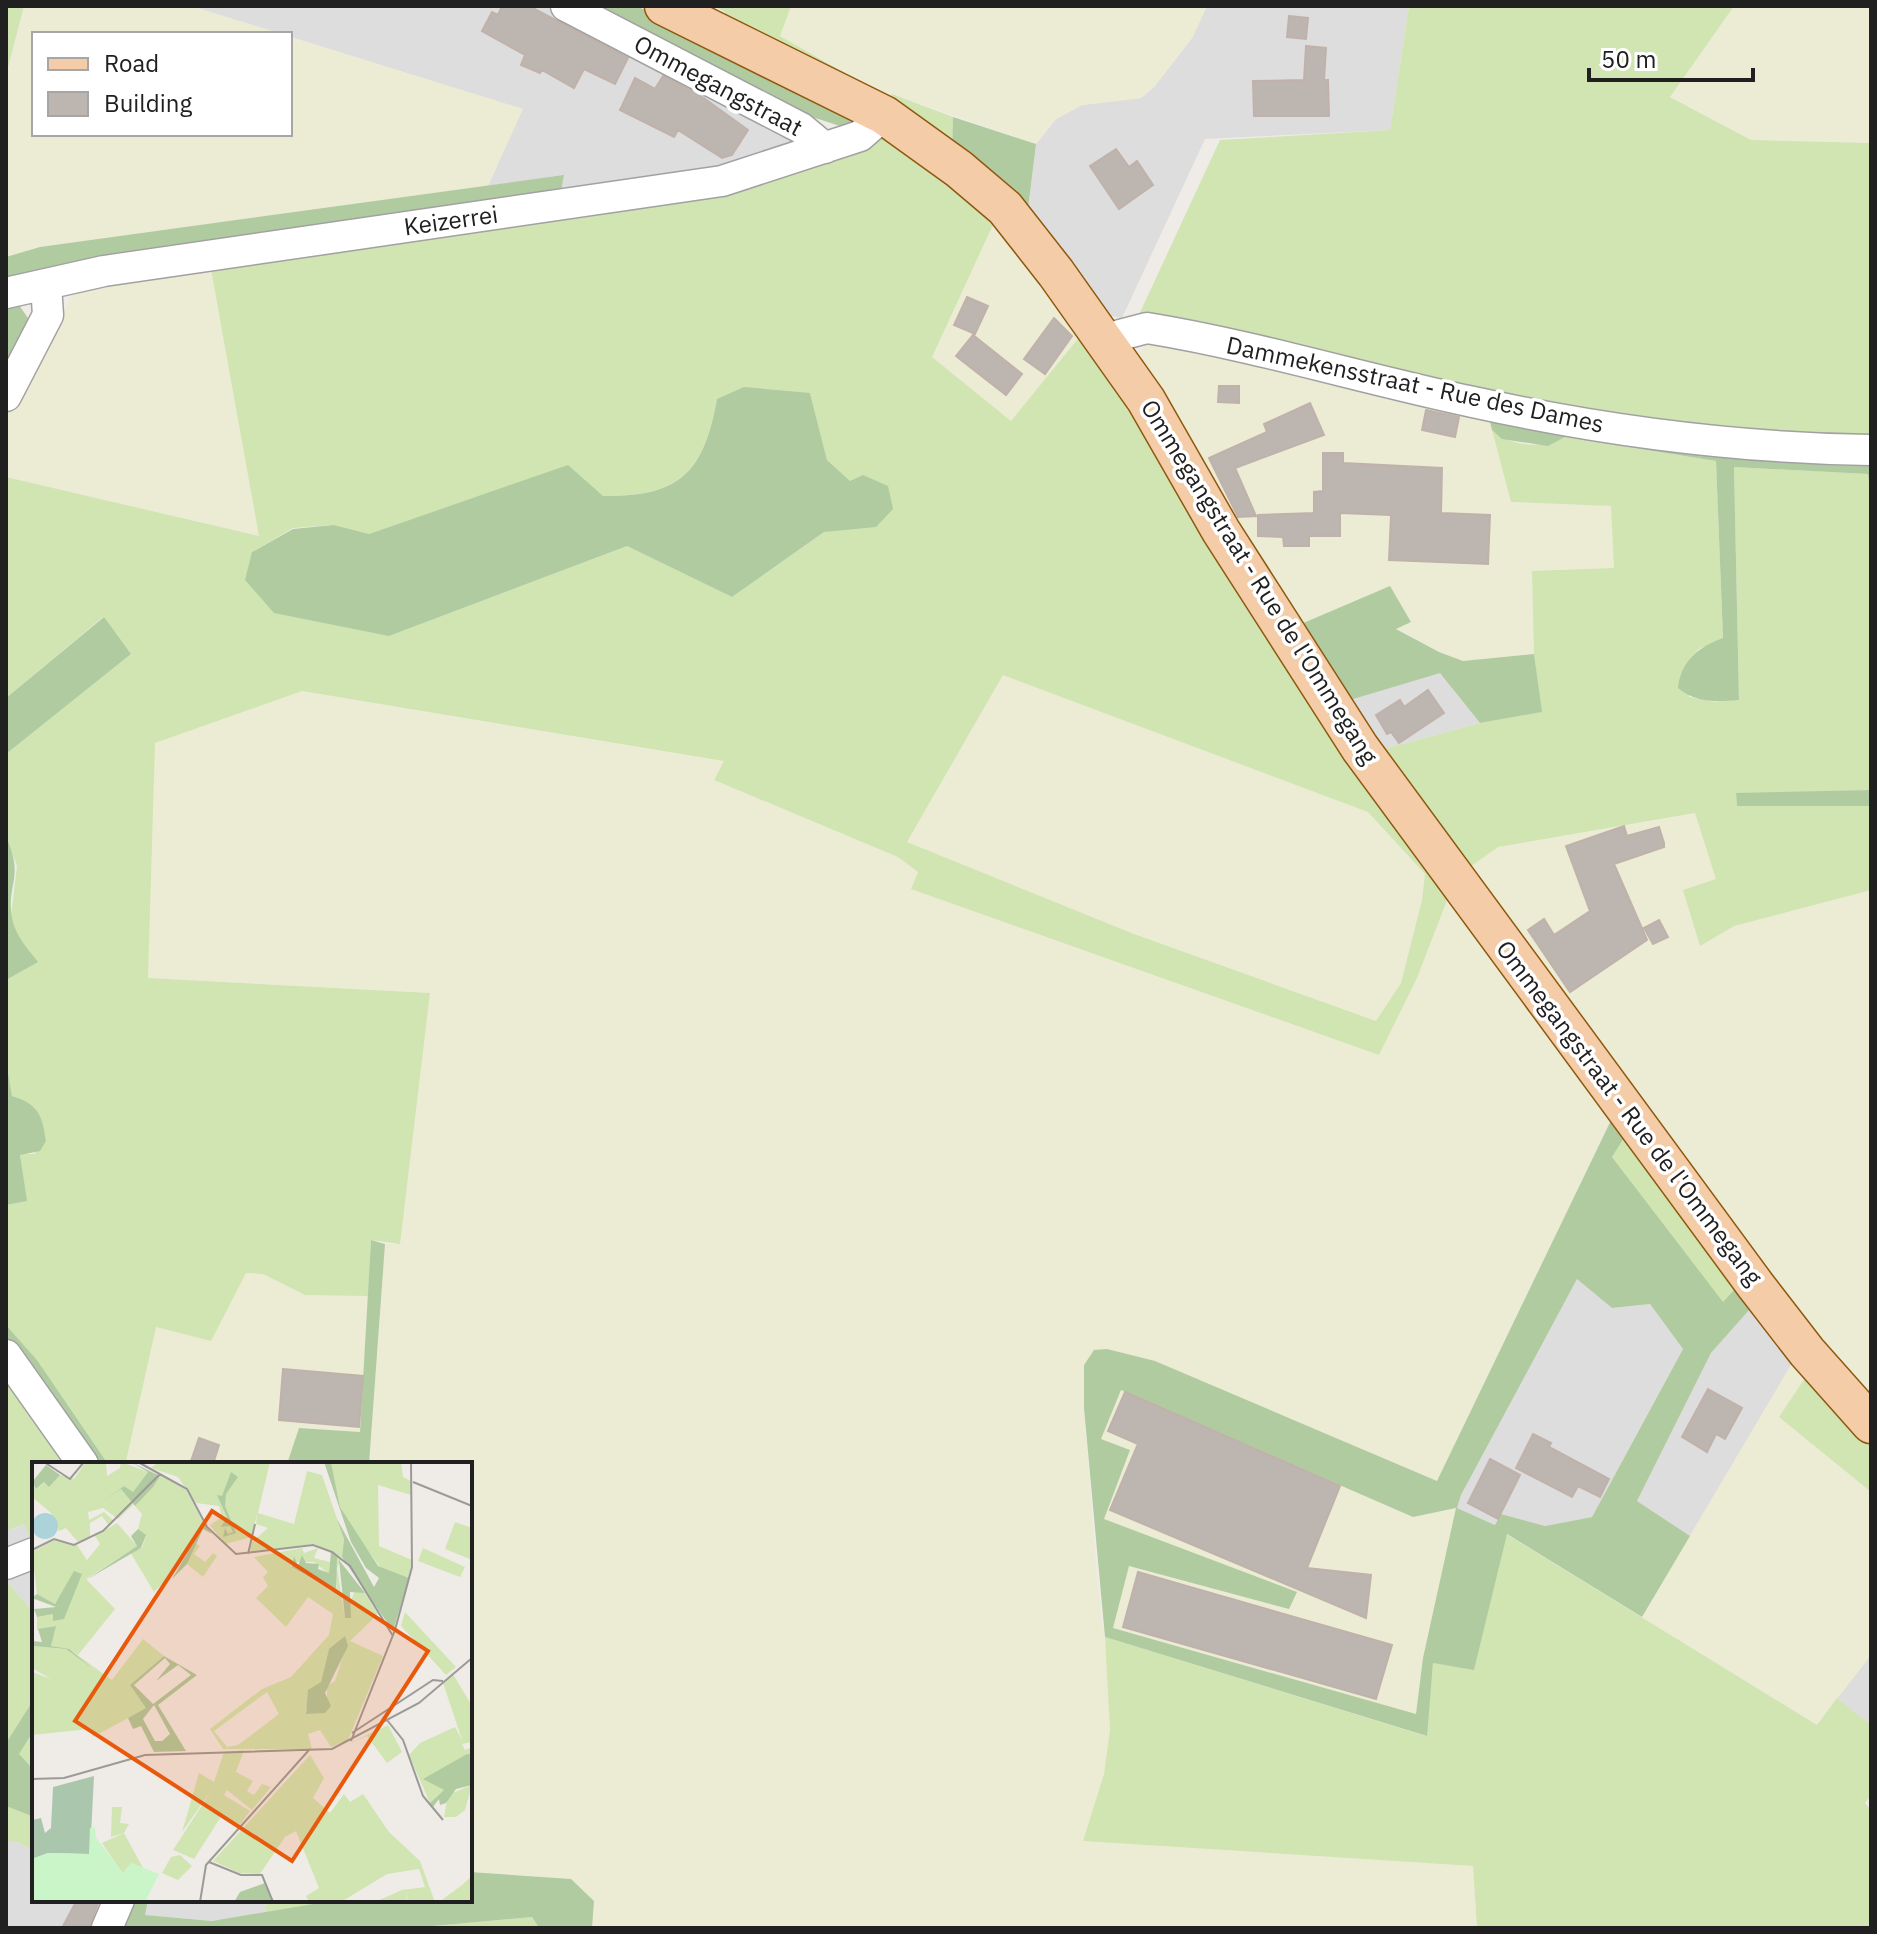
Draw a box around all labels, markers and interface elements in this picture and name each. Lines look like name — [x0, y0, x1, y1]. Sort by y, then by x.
street label: Ommegangstraat — [629, 27, 808, 143]
legend — [32, 32, 292, 136]
scale bar — [1589, 32, 1753, 82]
text: 50 m — [1601, 43, 1656, 75]
text: Road — [104, 47, 159, 79]
text: Building — [104, 87, 192, 119]
street label: Keizerrei — [402, 198, 500, 242]
street label: Dammekensstraat - Rue des Dames — [1223, 328, 1607, 440]
street label: Ommegangstraat - Rue de l'Ommegang — [1134, 393, 1386, 770]
street label: Ommegangstraat - Rue de l'Ommegang — [1489, 934, 1770, 1292]
inset map — [32, 1462, 472, 1902]

